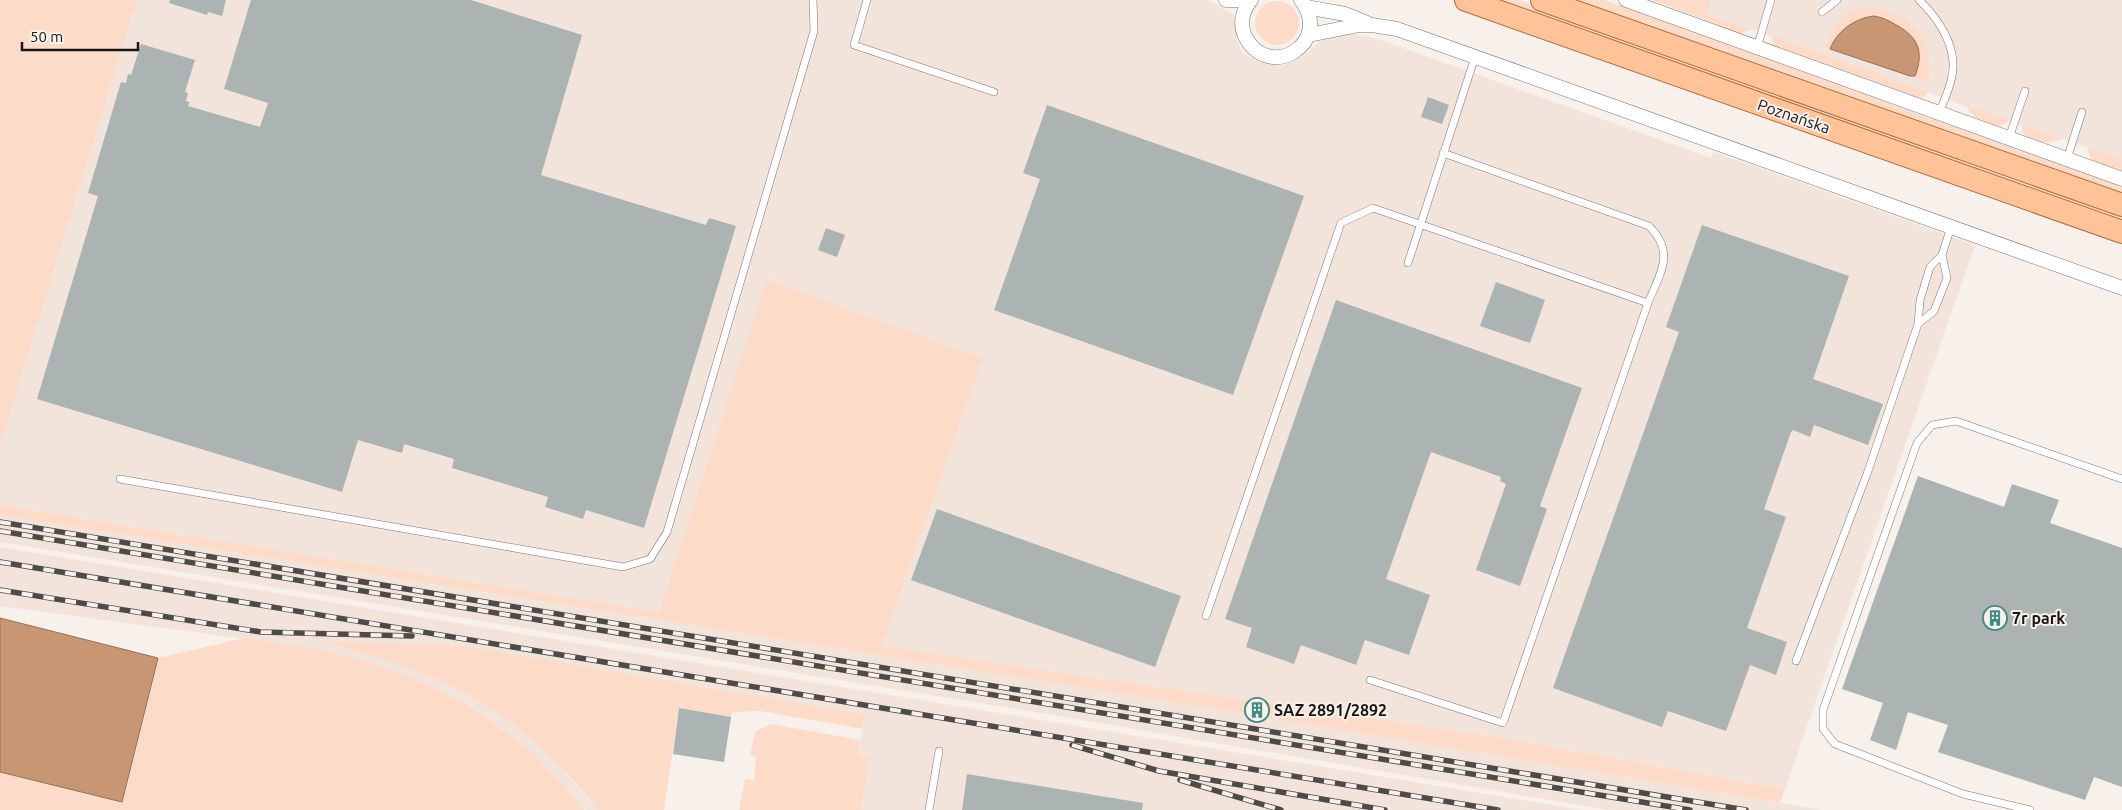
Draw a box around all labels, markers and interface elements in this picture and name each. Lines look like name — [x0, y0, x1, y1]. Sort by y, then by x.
scale bar — [22, 20, 139, 52]
text: 50 m — [30, 28, 63, 45]
street label: Poznańska — [1755, 95, 1833, 137]
building icon: 7r park — [1982, 605, 2008, 631]
place label: 7r park — [2012, 609, 2065, 627]
building icon: SAZ 2891/2892 — [1244, 697, 1270, 723]
place label: SAZ 2891/2892 — [1274, 701, 1387, 719]

